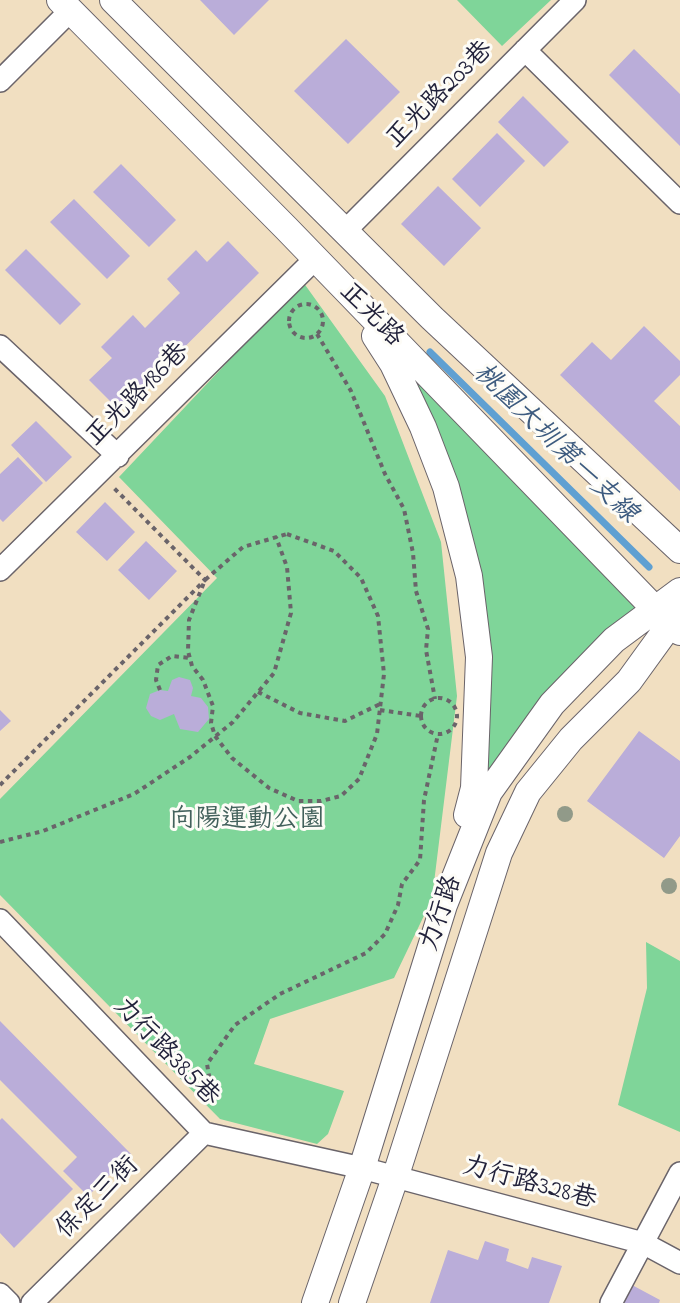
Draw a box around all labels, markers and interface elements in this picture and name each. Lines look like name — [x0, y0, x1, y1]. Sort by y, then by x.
street label: 正光路203巷 — [381, 36, 501, 156]
street label: 正光路 — [331, 277, 409, 355]
street label: 正光路186巷 — [81, 338, 197, 454]
water label: 桃園大圳第一支線 — [465, 358, 643, 532]
park label: 向陽運動公園 — [169, 806, 325, 838]
street label: 力行路 — [416, 872, 470, 956]
street label: 力行路385巷 — [105, 992, 225, 1114]
street label: 保定三街 — [51, 1151, 147, 1247]
street label: 力行路328巷 — [459, 1152, 599, 1218]

